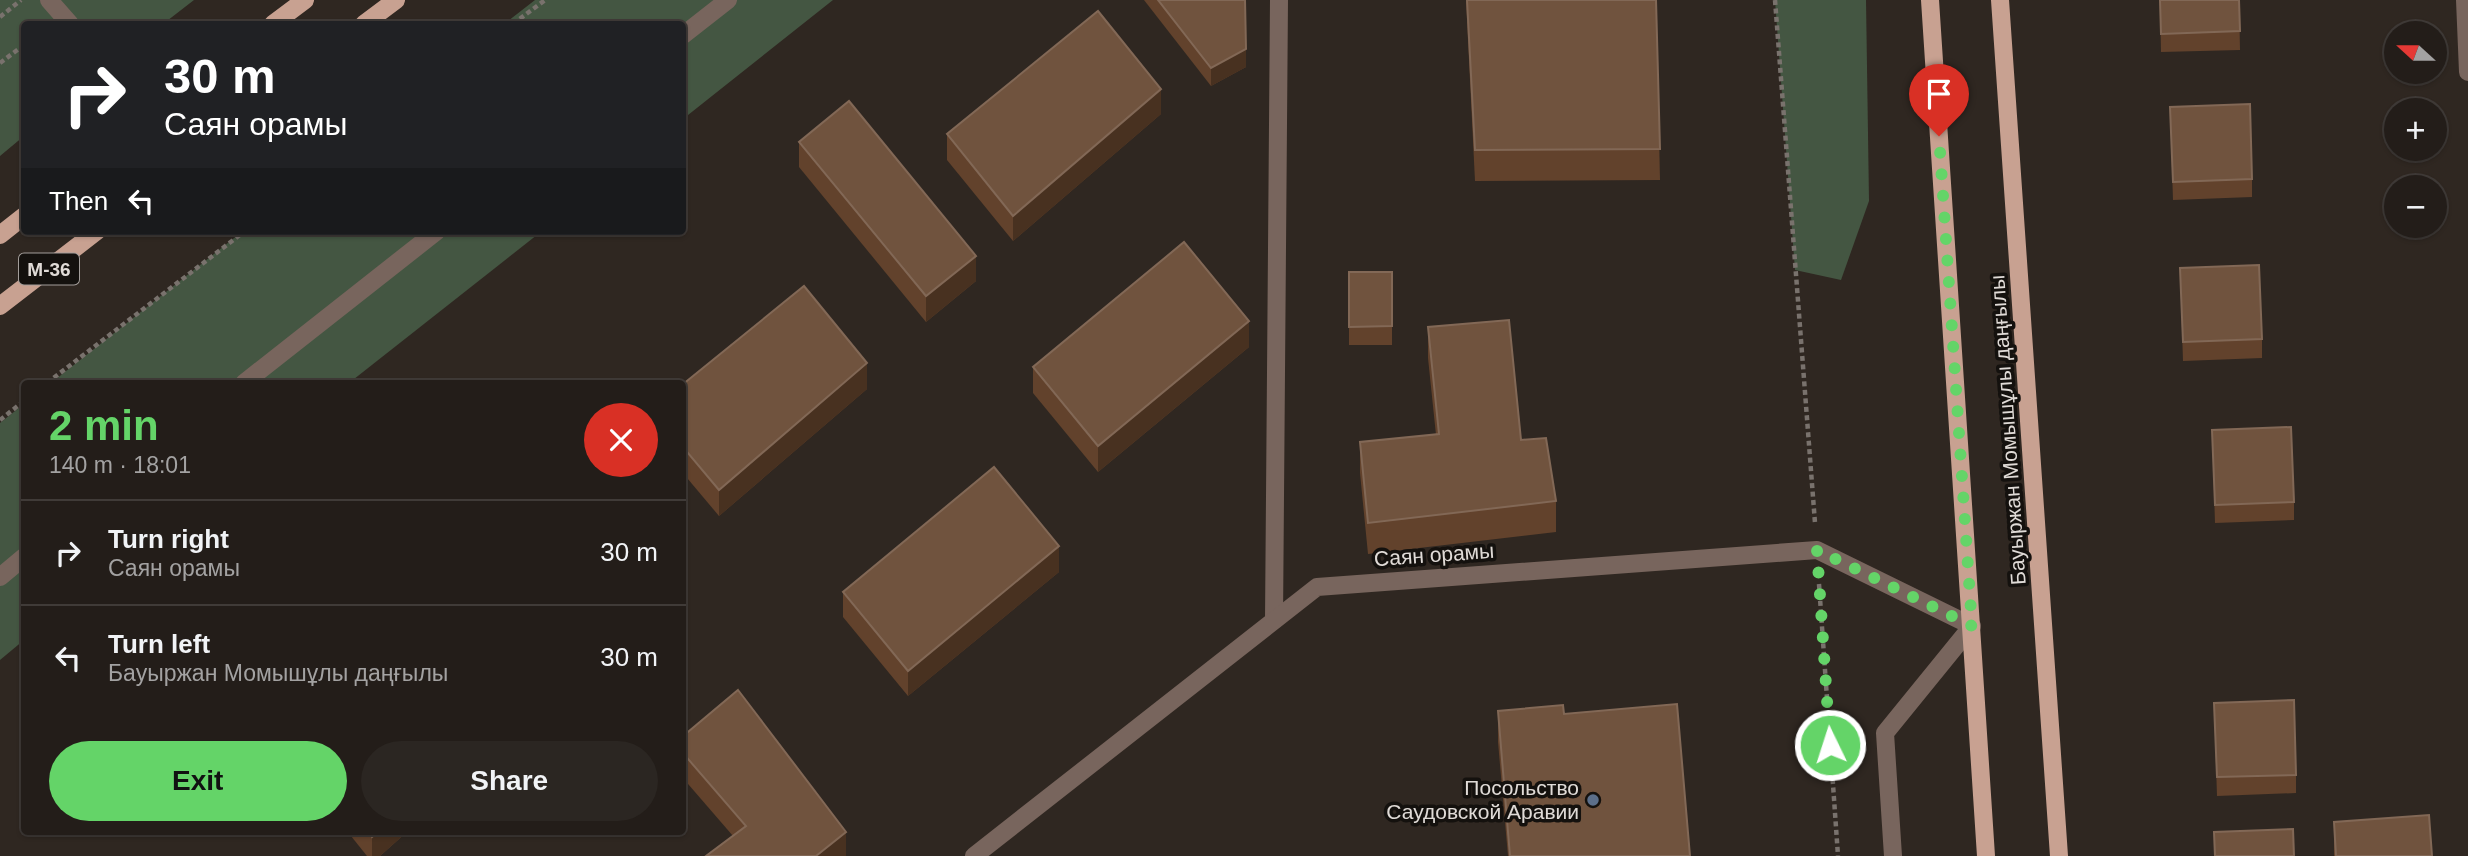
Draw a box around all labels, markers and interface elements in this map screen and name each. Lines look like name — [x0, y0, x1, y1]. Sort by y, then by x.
north arrow — [2384, 21, 2446, 84]
map controls — [2384, 21, 2447, 238]
icon: right — [49, 49, 140, 140]
text: 30 m — [164, 49, 276, 103]
pin — [1909, 64, 1969, 136]
icon: arrive — [1920, 75, 1958, 113]
button: + — [2384, 98, 2447, 161]
text: Саян орамы — [164, 106, 348, 142]
button: − — [2384, 175, 2447, 238]
icon: left — [122, 182, 160, 220]
text: Then — [49, 186, 108, 216]
road number: M-36 — [19, 254, 79, 284]
street label: Бауыржан Момышұлы даңғылы — [1985, 274, 2030, 586]
text: 2 min — [49, 402, 159, 449]
button: close — [584, 403, 658, 477]
text: 140 m · 18:01 — [49, 452, 191, 478]
text: Turn right — [108, 524, 229, 554]
icon: right — [49, 534, 87, 572]
text: 30 m — [600, 537, 658, 567]
street label: Саян орамы — [1373, 539, 1495, 570]
text: Саян орамы — [108, 555, 240, 581]
text: Turn left — [108, 629, 210, 659]
icon: left — [49, 639, 87, 677]
text: 30 m — [600, 642, 658, 672]
text: Бауыржан Момышұлы даңғылы — [108, 660, 448, 686]
position arrow — [1793, 708, 1867, 782]
button: Exit — [49, 741, 347, 821]
button: Share — [361, 741, 658, 821]
place label: Посольство Саудовской Аравии — [1386, 776, 1579, 823]
marker: Посольство Саудовской Аравии — [1585, 792, 1601, 808]

